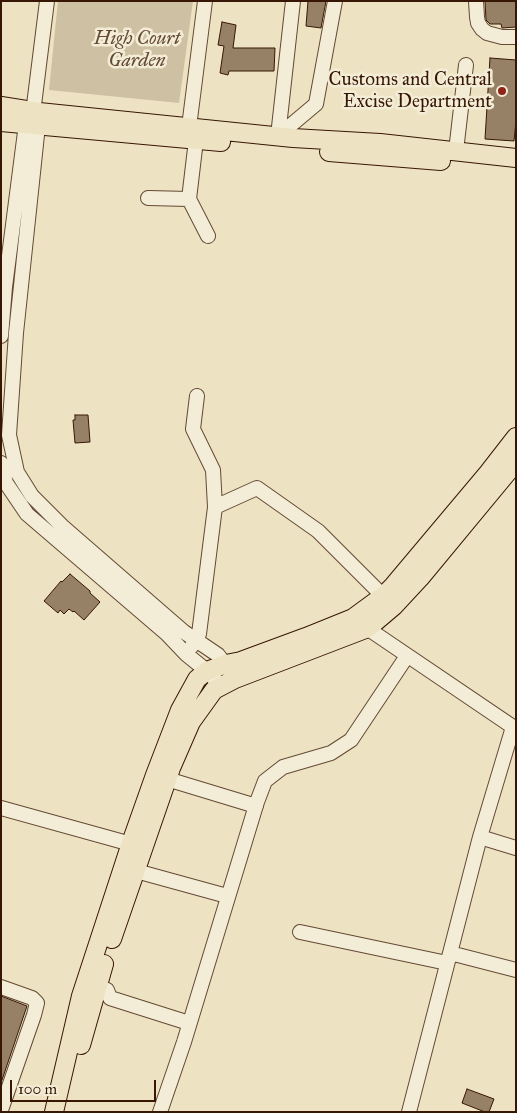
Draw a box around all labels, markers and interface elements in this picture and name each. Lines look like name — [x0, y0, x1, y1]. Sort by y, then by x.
park label: High Court Garden — [94, 28, 180, 72]
place label: Customs and Central Excise Department — [329, 69, 492, 113]
marker: Customs and Central Excise Department — [496, 85, 508, 97]
scale bar — [12, 1070, 159, 1102]
text: 100 m — [18, 1080, 57, 1098]

